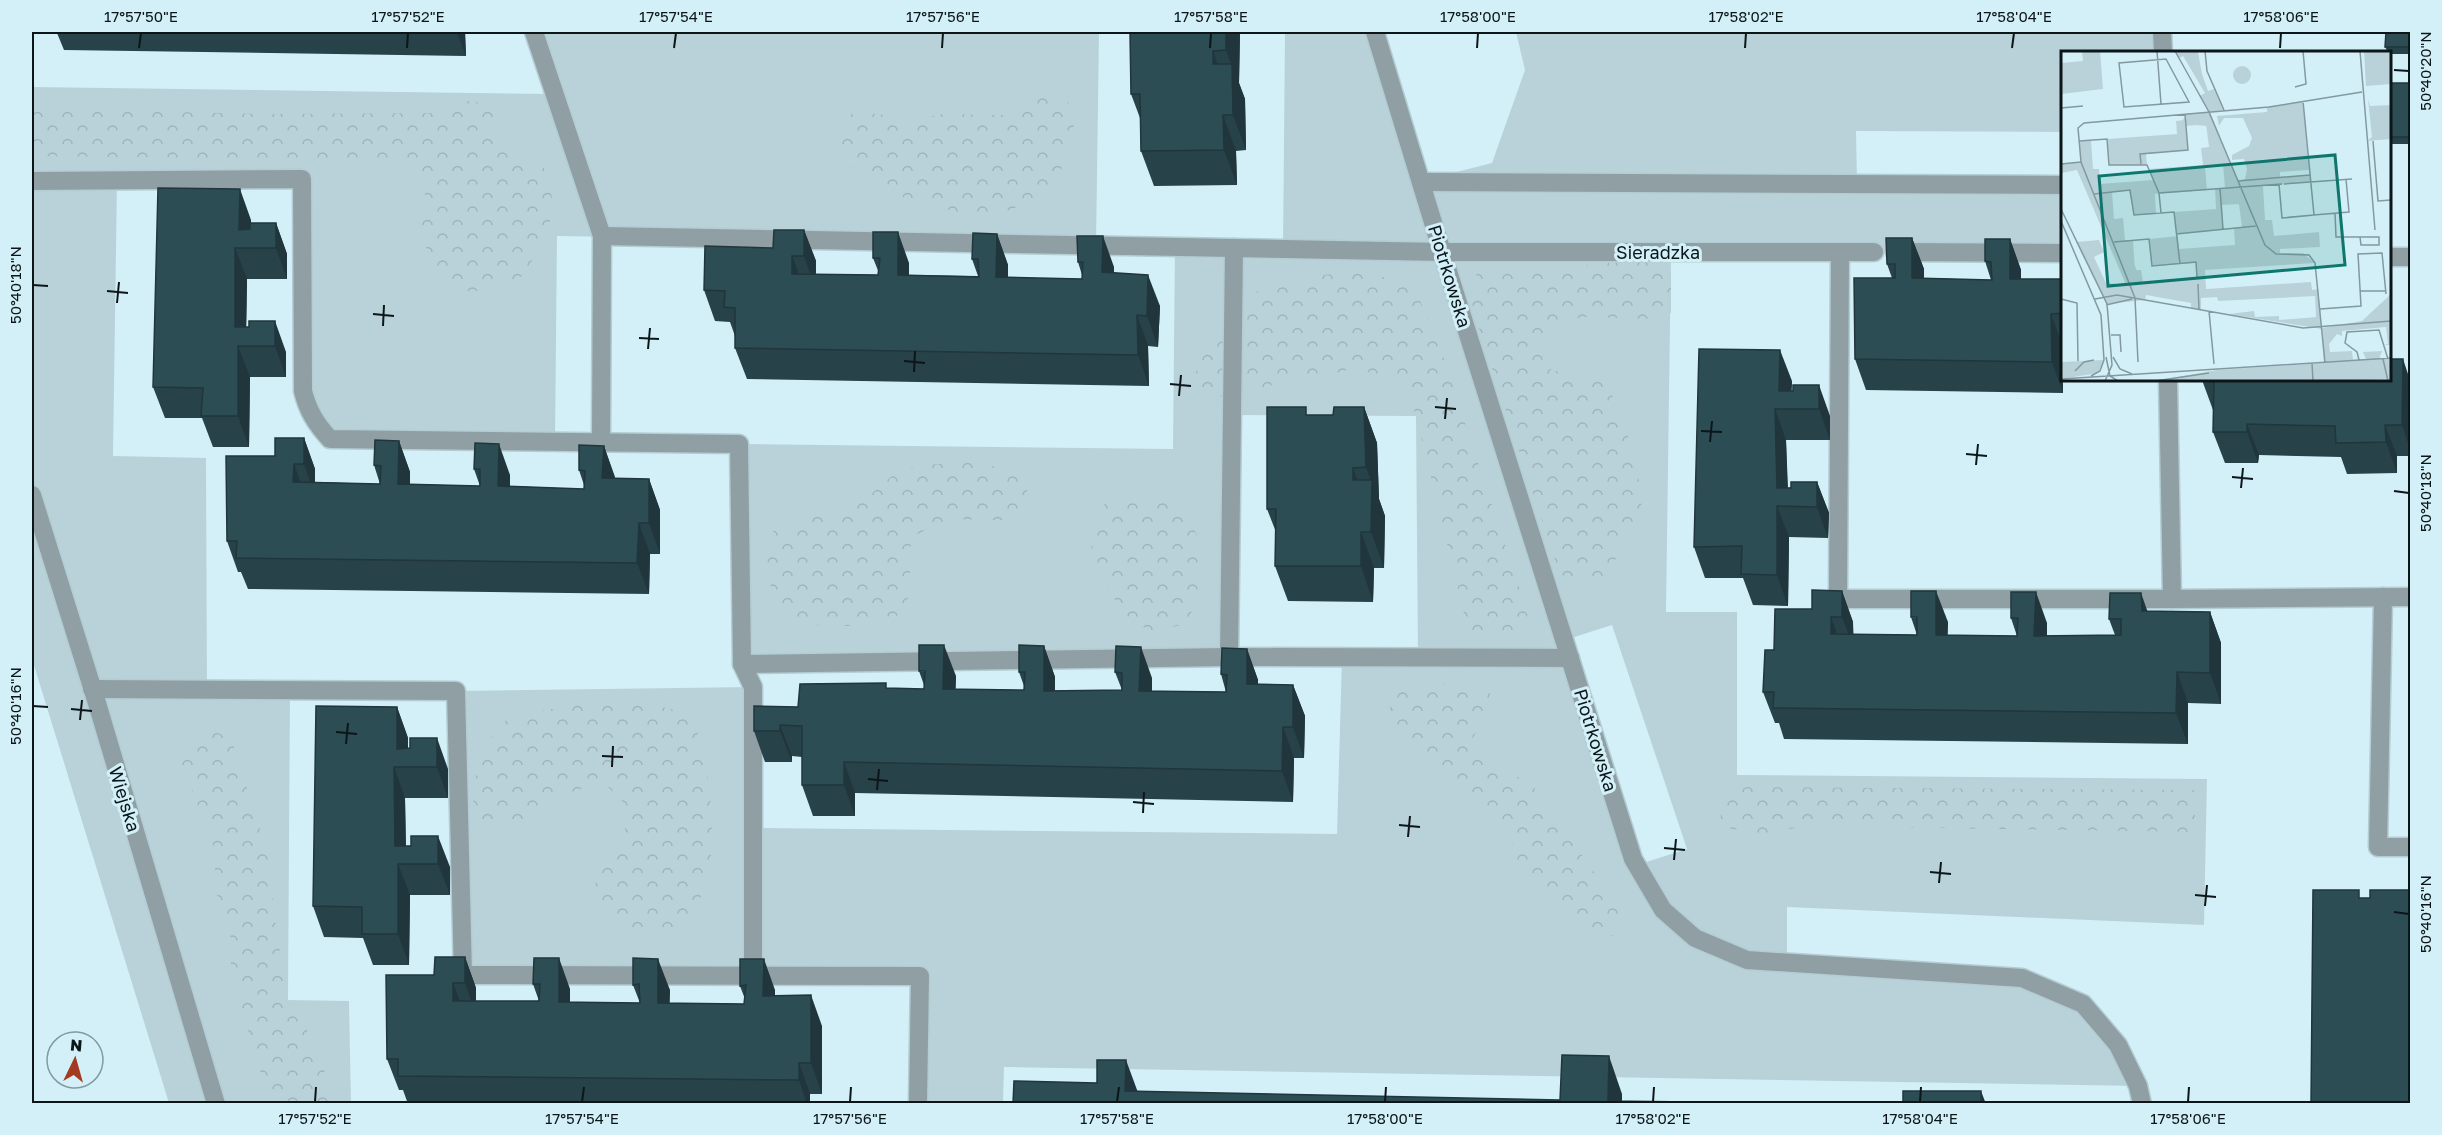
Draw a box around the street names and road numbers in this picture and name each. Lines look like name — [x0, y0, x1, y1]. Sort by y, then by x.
street label: Piotrkowska — [1424, 222, 1476, 330]
street label: Sieradzka — [1616, 241, 1700, 263]
street label: Piotrkowska — [1570, 686, 1622, 794]
street label: Wiejska — [105, 764, 145, 834]

